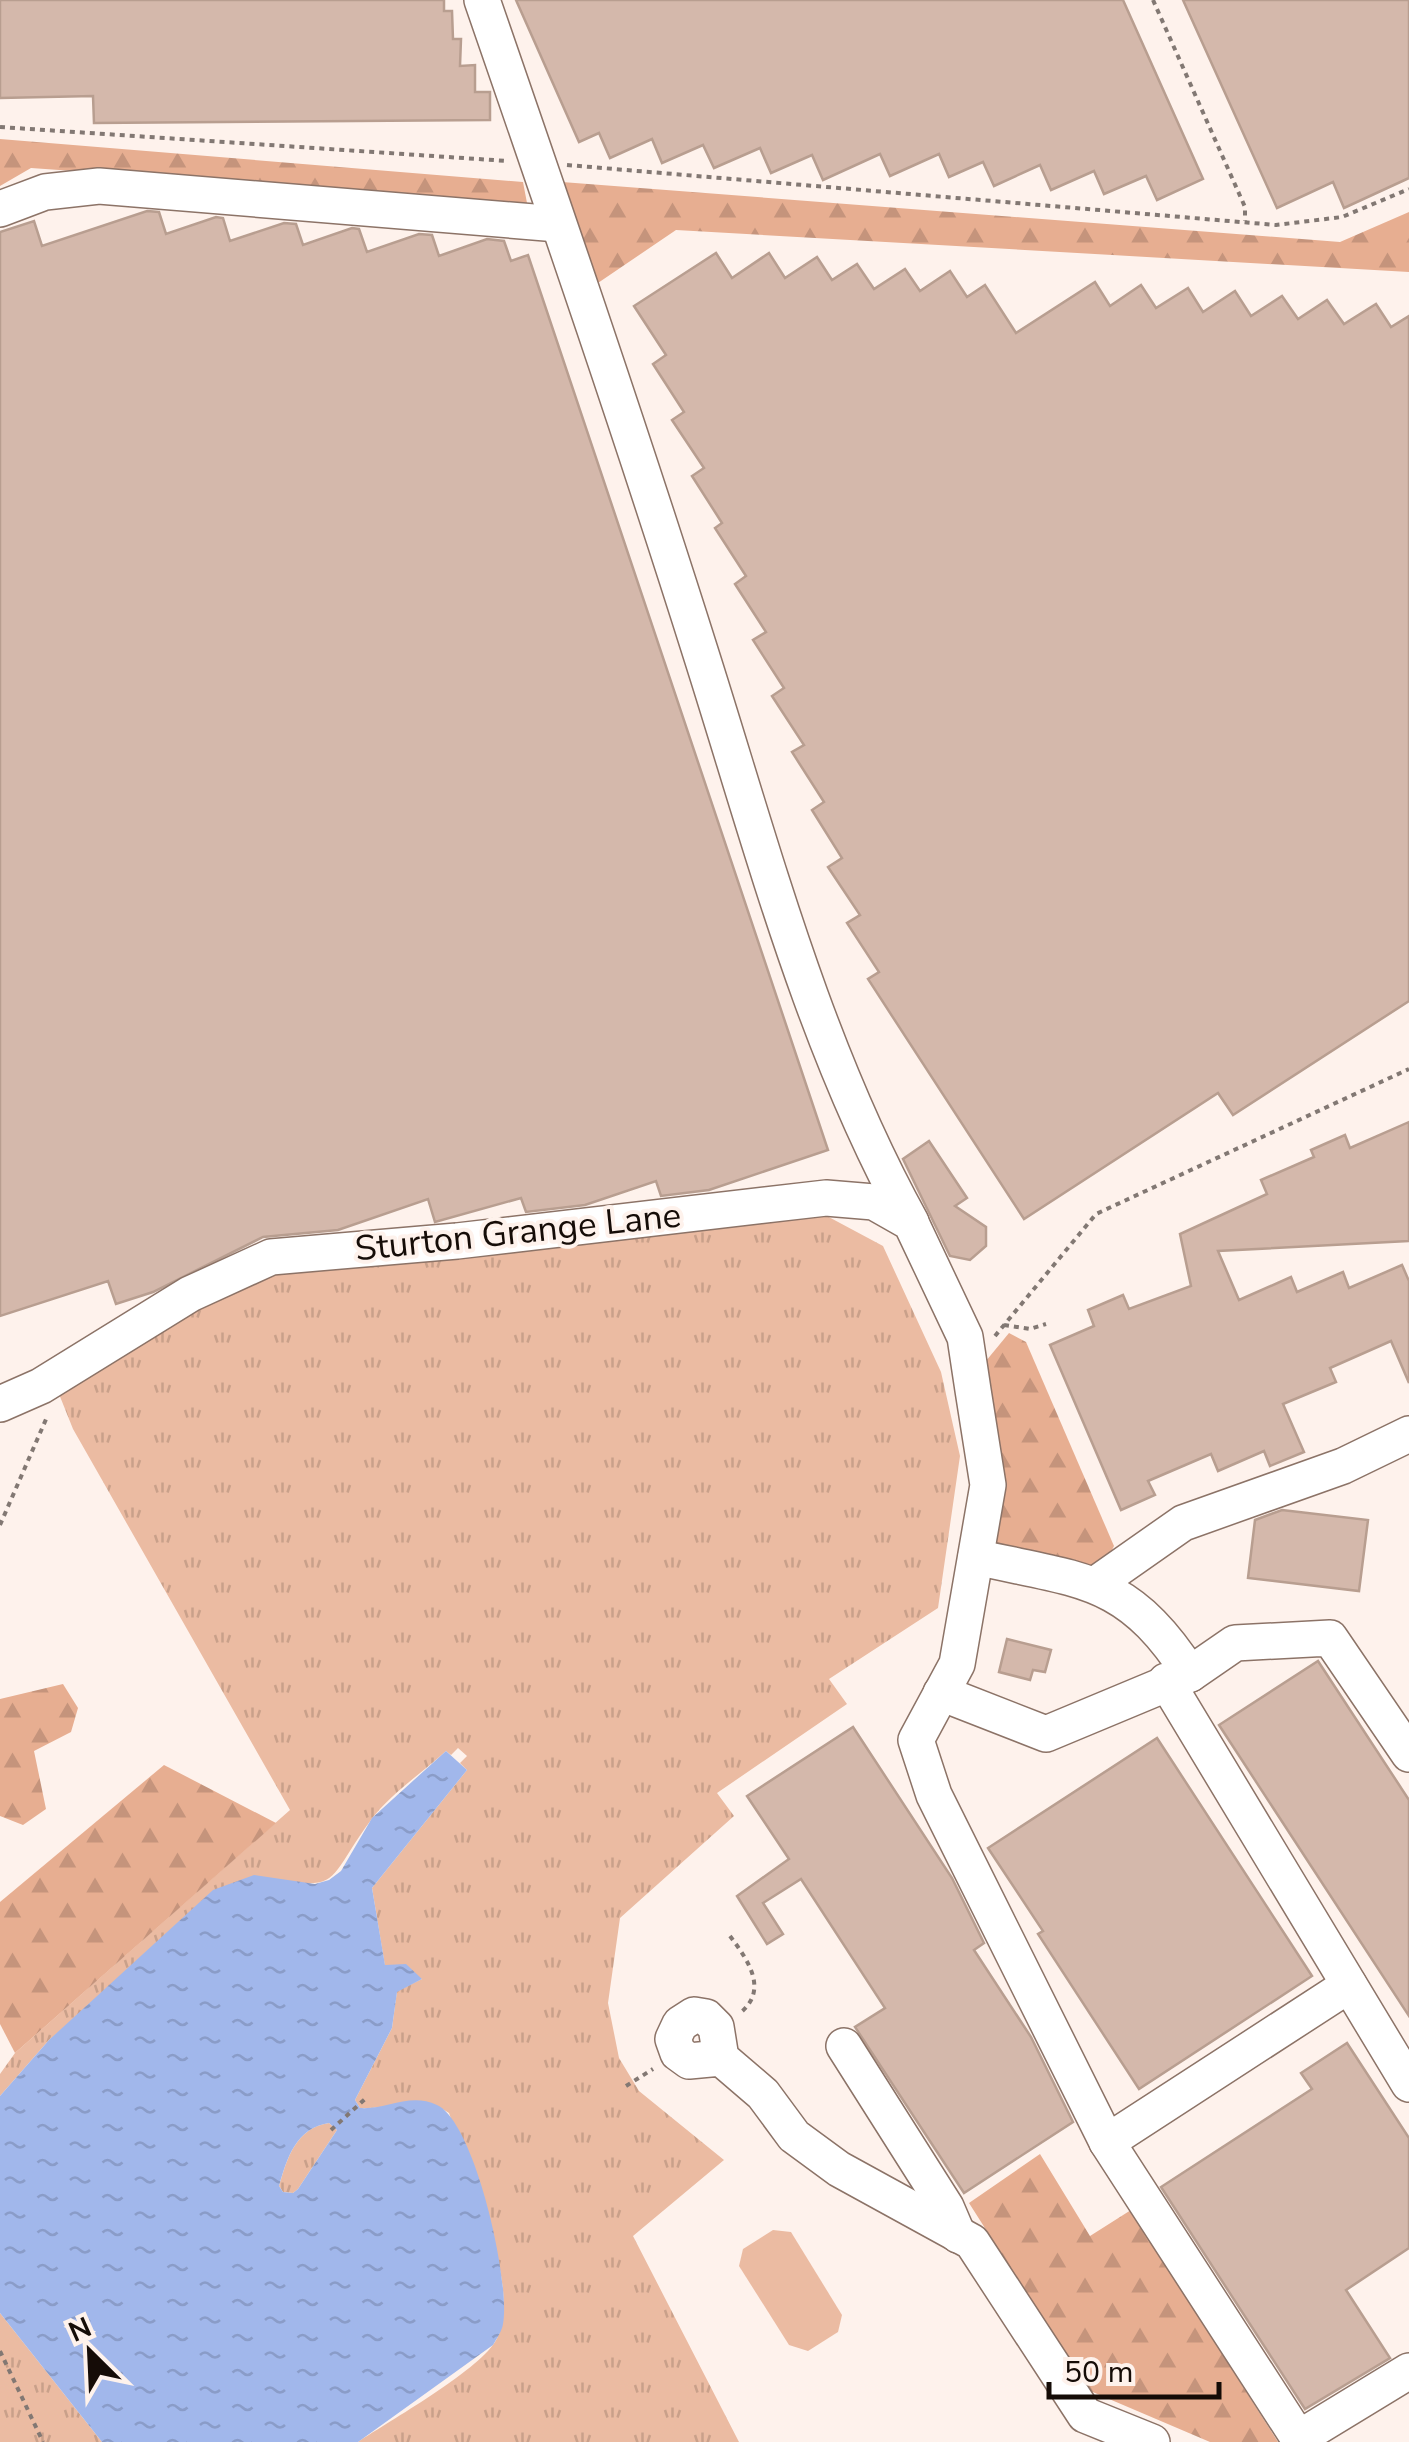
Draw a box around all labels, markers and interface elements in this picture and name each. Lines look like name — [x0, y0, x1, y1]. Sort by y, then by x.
street label: Sturton Grange Lane — [353, 1192, 683, 1272]
north arrow — [40, 2302, 140, 2402]
text: N — [63, 2308, 98, 2352]
scale bar — [1049, 2337, 1219, 2399]
text: 50 m — [1064, 2352, 1133, 2393]

